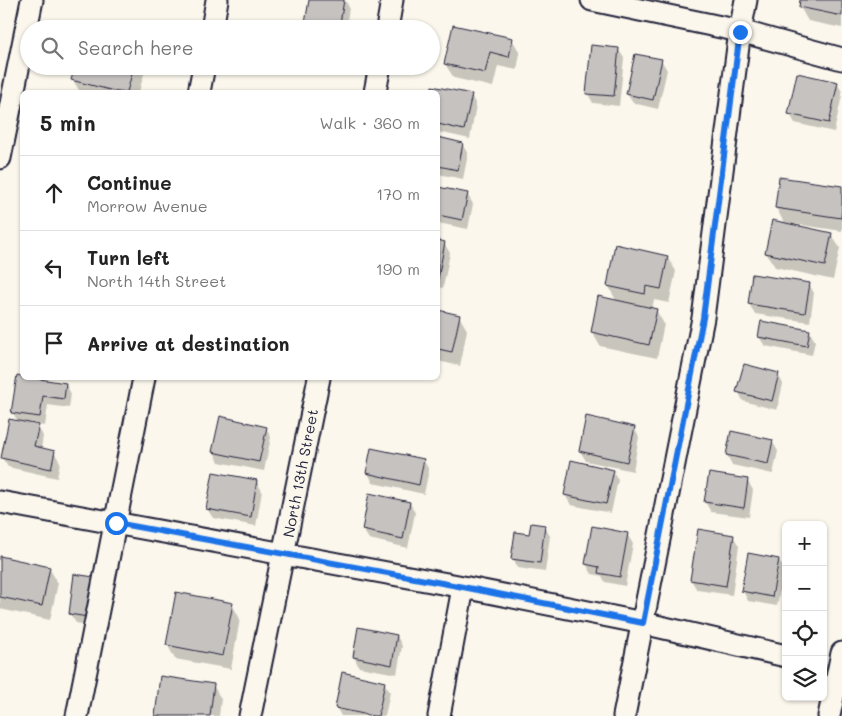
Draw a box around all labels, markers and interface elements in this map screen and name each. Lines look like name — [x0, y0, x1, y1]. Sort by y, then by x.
search box — [20, 20, 440, 75]
route end — [729, 21, 752, 44]
icon: search — [38, 34, 66, 62]
text: Search here — [78, 35, 194, 60]
text: 5 min — [40, 109, 96, 136]
text: Walk · 360 m — [319, 112, 420, 133]
text: Continue — [87, 170, 172, 195]
icon: ahead — [40, 179, 68, 207]
text: 170 m — [376, 183, 420, 204]
text: Morrow Avenue — [87, 195, 208, 216]
text: Turn left — [87, 245, 170, 270]
icon: left — [40, 254, 68, 282]
text: 190 m — [376, 258, 420, 279]
text: North 14th Street — [87, 270, 226, 291]
icon: arrive — [40, 329, 68, 357]
text: Arrive at destination — [87, 331, 290, 356]
street label: North 13th Street — [278, 407, 322, 539]
route start — [105, 512, 128, 535]
map controls — [782, 521, 827, 701]
button: + — [782, 521, 827, 566]
button: − — [782, 566, 827, 611]
button: locate — [782, 611, 827, 656]
button: layers — [782, 656, 827, 701]

